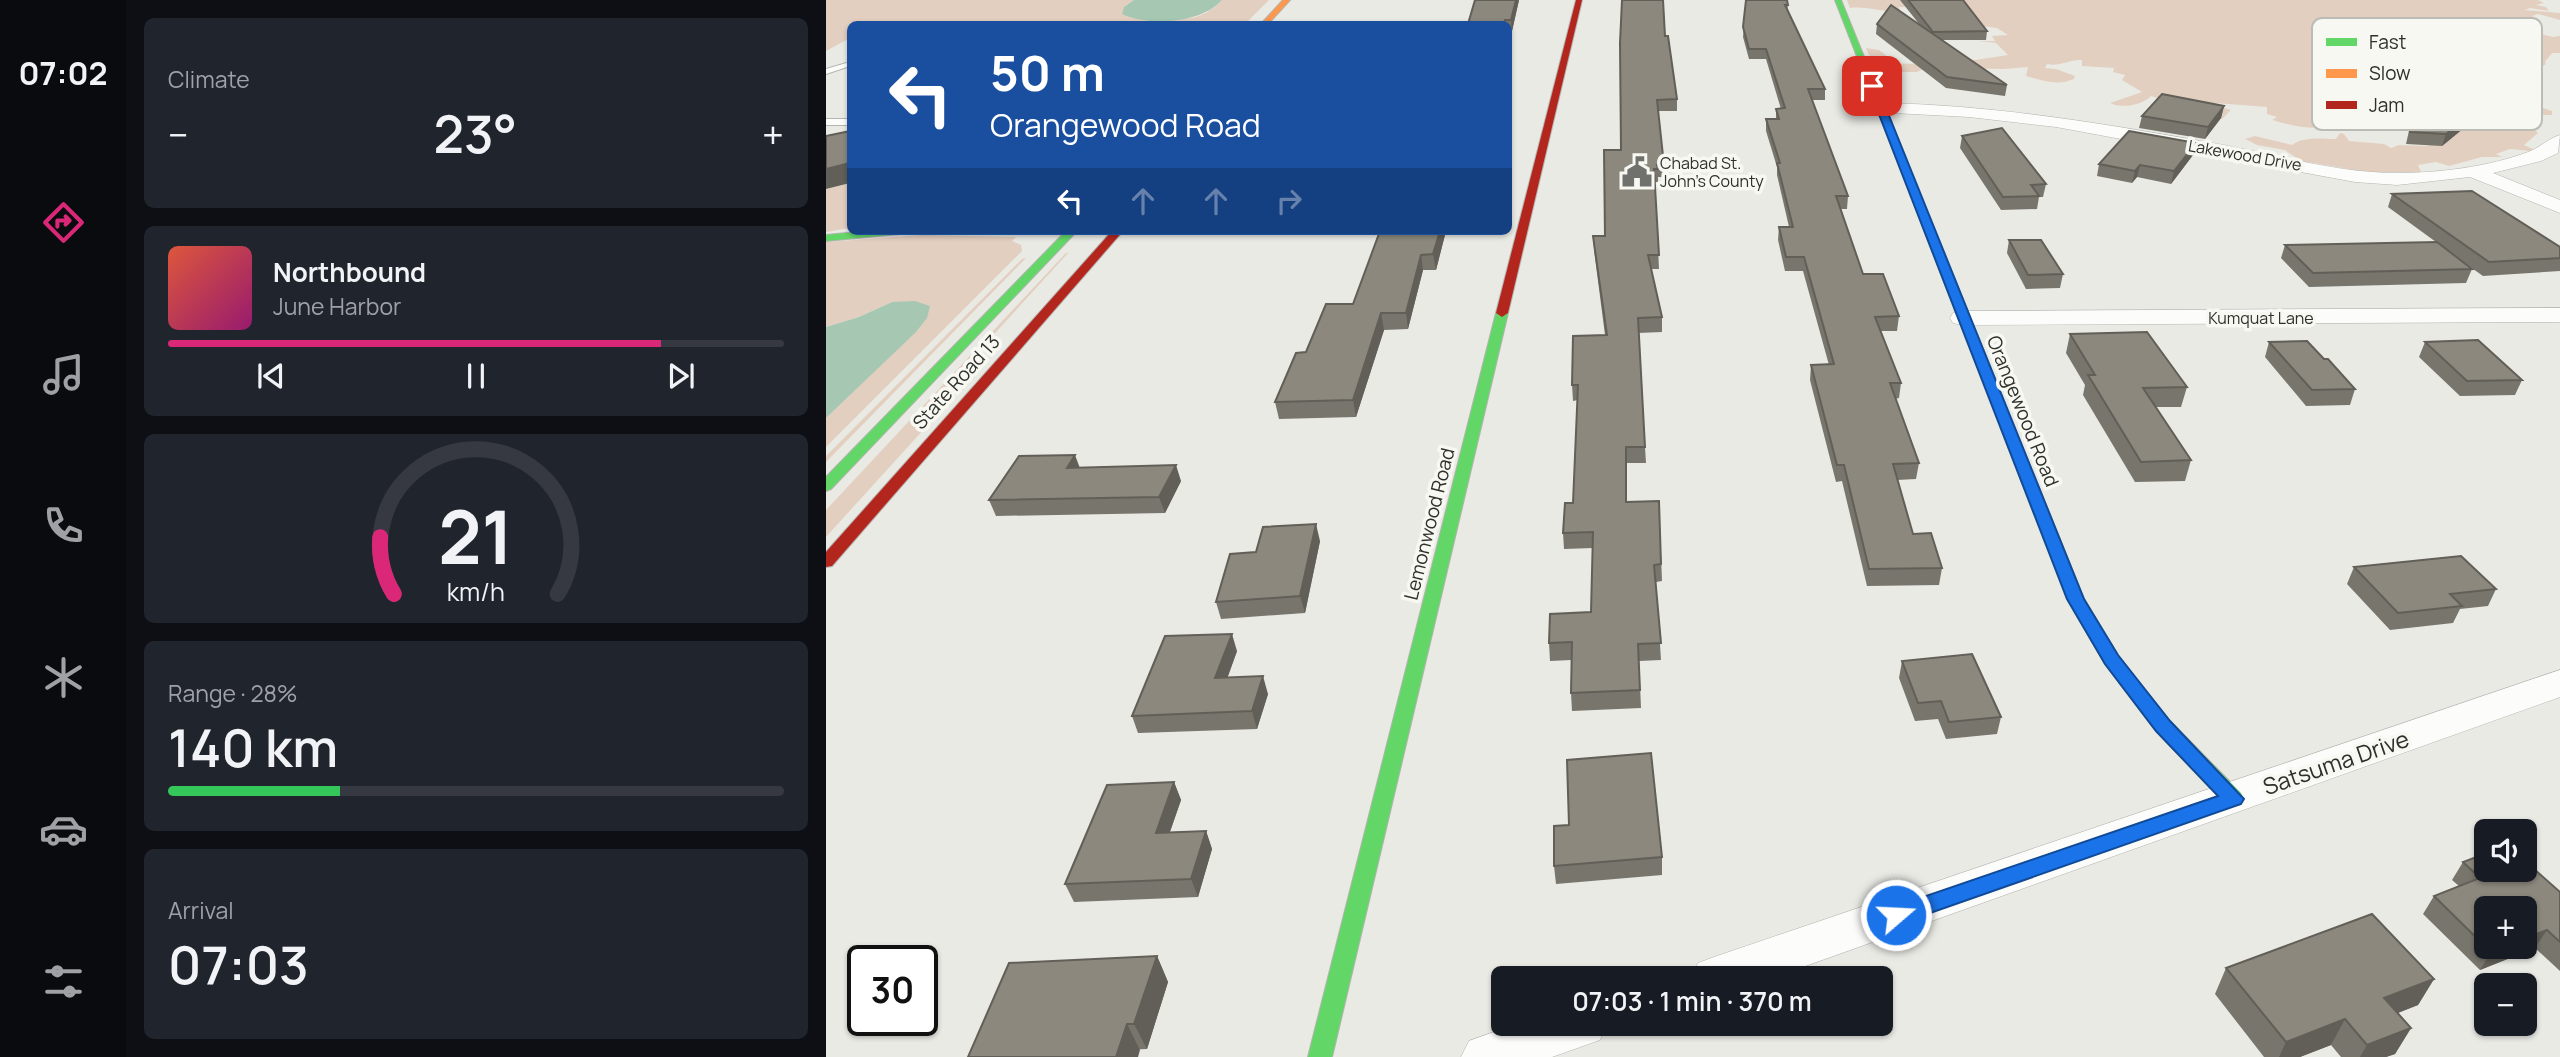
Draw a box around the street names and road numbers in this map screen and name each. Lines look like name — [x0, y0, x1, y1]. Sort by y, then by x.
street label: Lakewood Drive — [2187, 134, 2303, 176]
street label: Kumquat Lane — [2208, 307, 2314, 329]
street label: State Road 13 — [907, 329, 1005, 435]
street label: Orangewood Road — [1981, 332, 2065, 490]
street label: Lemonwood Road — [1398, 445, 1460, 603]
street label: Satsuma Drive — [2258, 722, 2413, 802]

